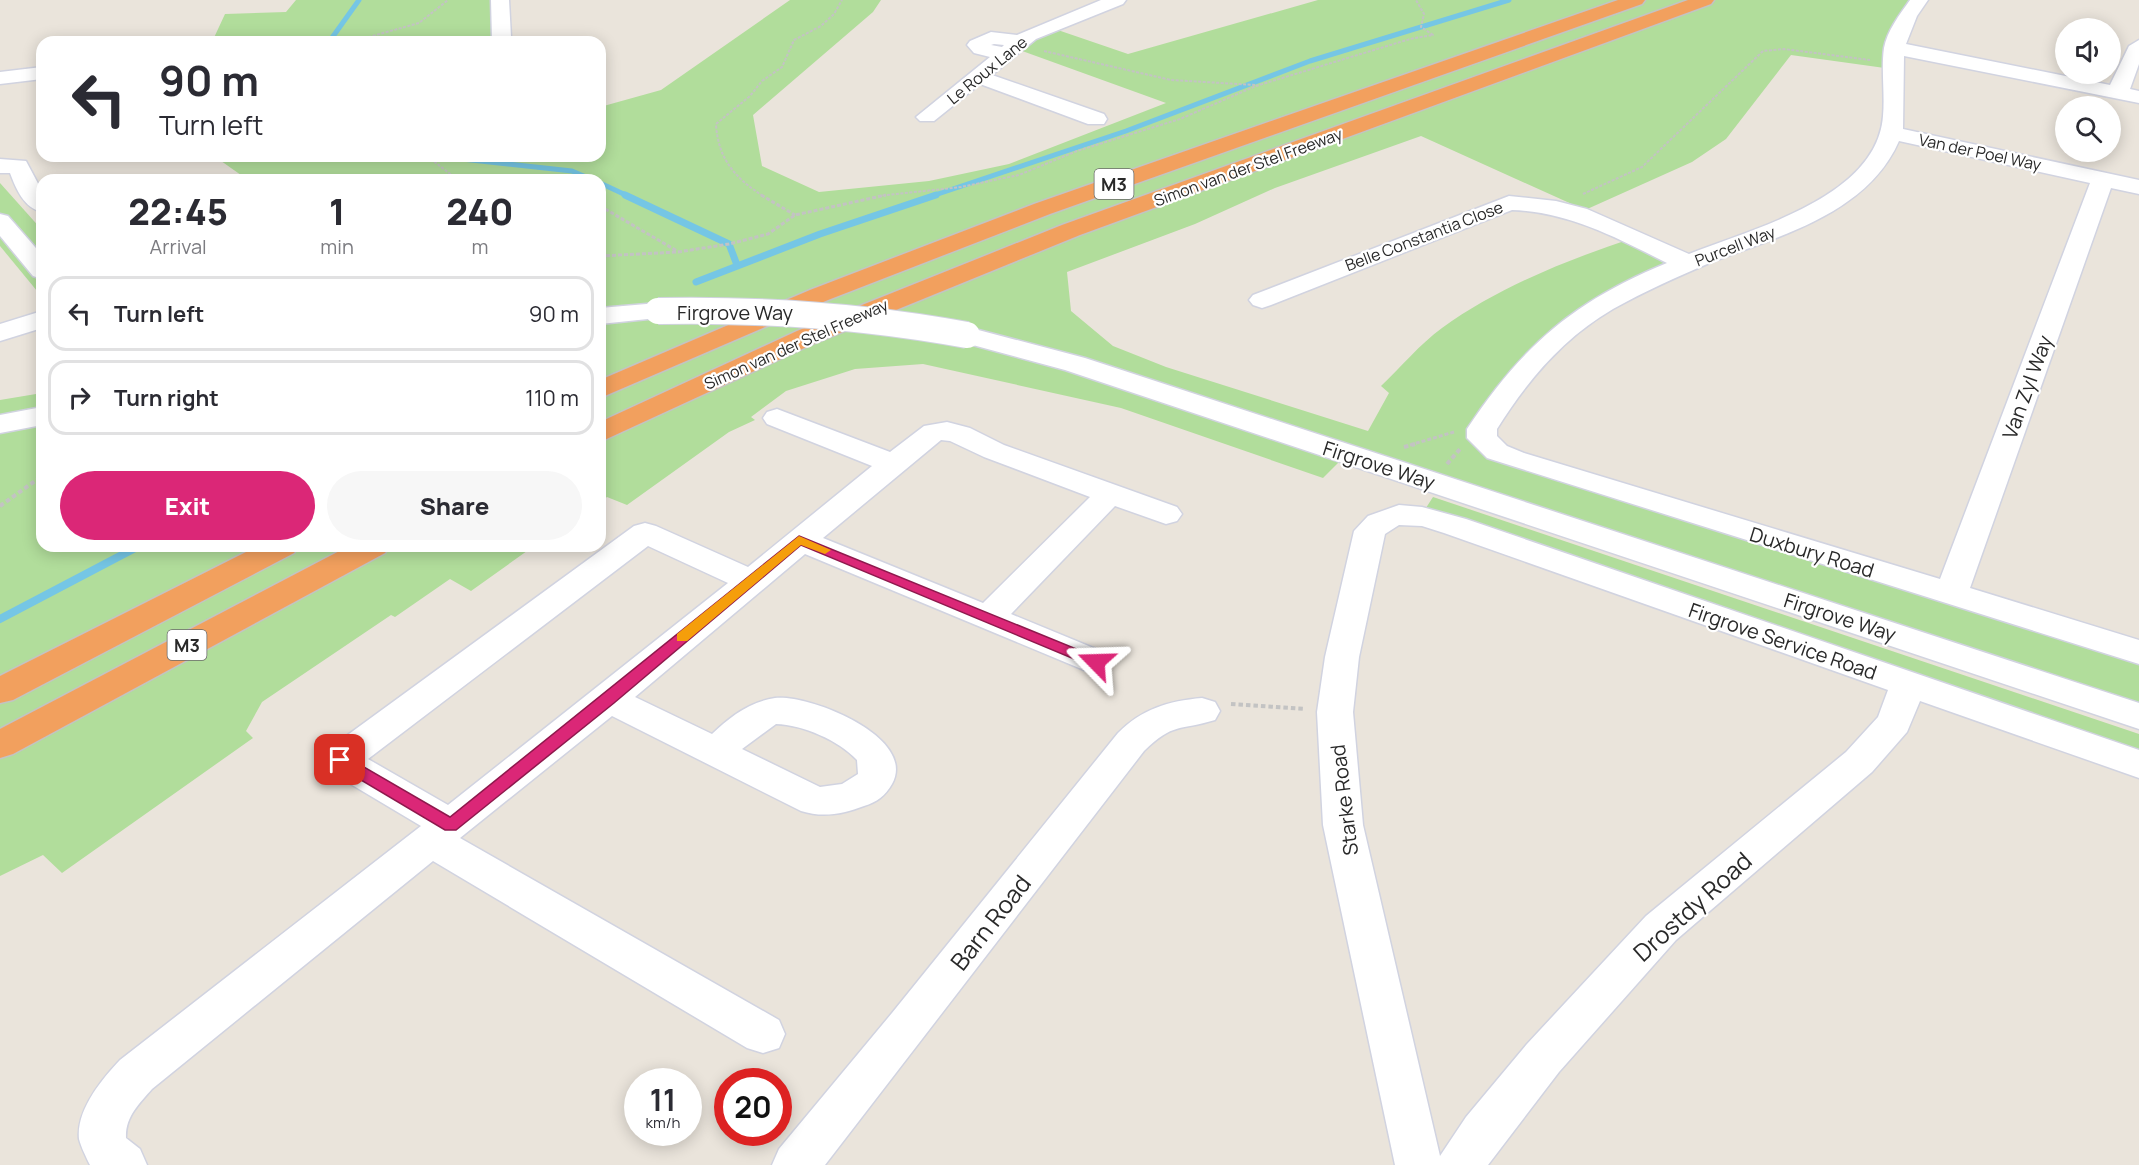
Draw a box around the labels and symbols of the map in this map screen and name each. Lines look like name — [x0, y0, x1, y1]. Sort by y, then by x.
street label: Le Roux Lane — [942, 31, 1032, 109]
street label: Simon van der Stel Freeway — [1151, 122, 1346, 211]
street label: Van der Poel Way — [1917, 128, 2044, 176]
road number: M3 — [1094, 169, 1134, 199]
street label: Belle Constantia Close — [1342, 196, 1506, 276]
street label: Purcell Way — [1692, 220, 1779, 271]
street label: Simon van der Stel Freeway — [701, 293, 892, 395]
street label: Firgrove Way — [677, 299, 794, 326]
street label: Van Zyl Way — [1996, 331, 2058, 443]
street label: Firgrove Way — [1320, 434, 1439, 496]
street label: Duxbury Road — [1747, 520, 1877, 584]
street label: Firgrove Way — [1781, 586, 1900, 648]
street label: Firgrove Service Road — [1685, 596, 1881, 686]
road number: M3 — [168, 630, 207, 660]
position arrow — [1064, 630, 1128, 694]
pin — [314, 734, 365, 785]
street label: Starke Road — [1324, 743, 1364, 857]
street label: Drostdy Road — [1626, 844, 1758, 968]
street label: Barn Road — [942, 867, 1038, 977]
speed limit sign: 20 — [714, 1068, 792, 1146]

